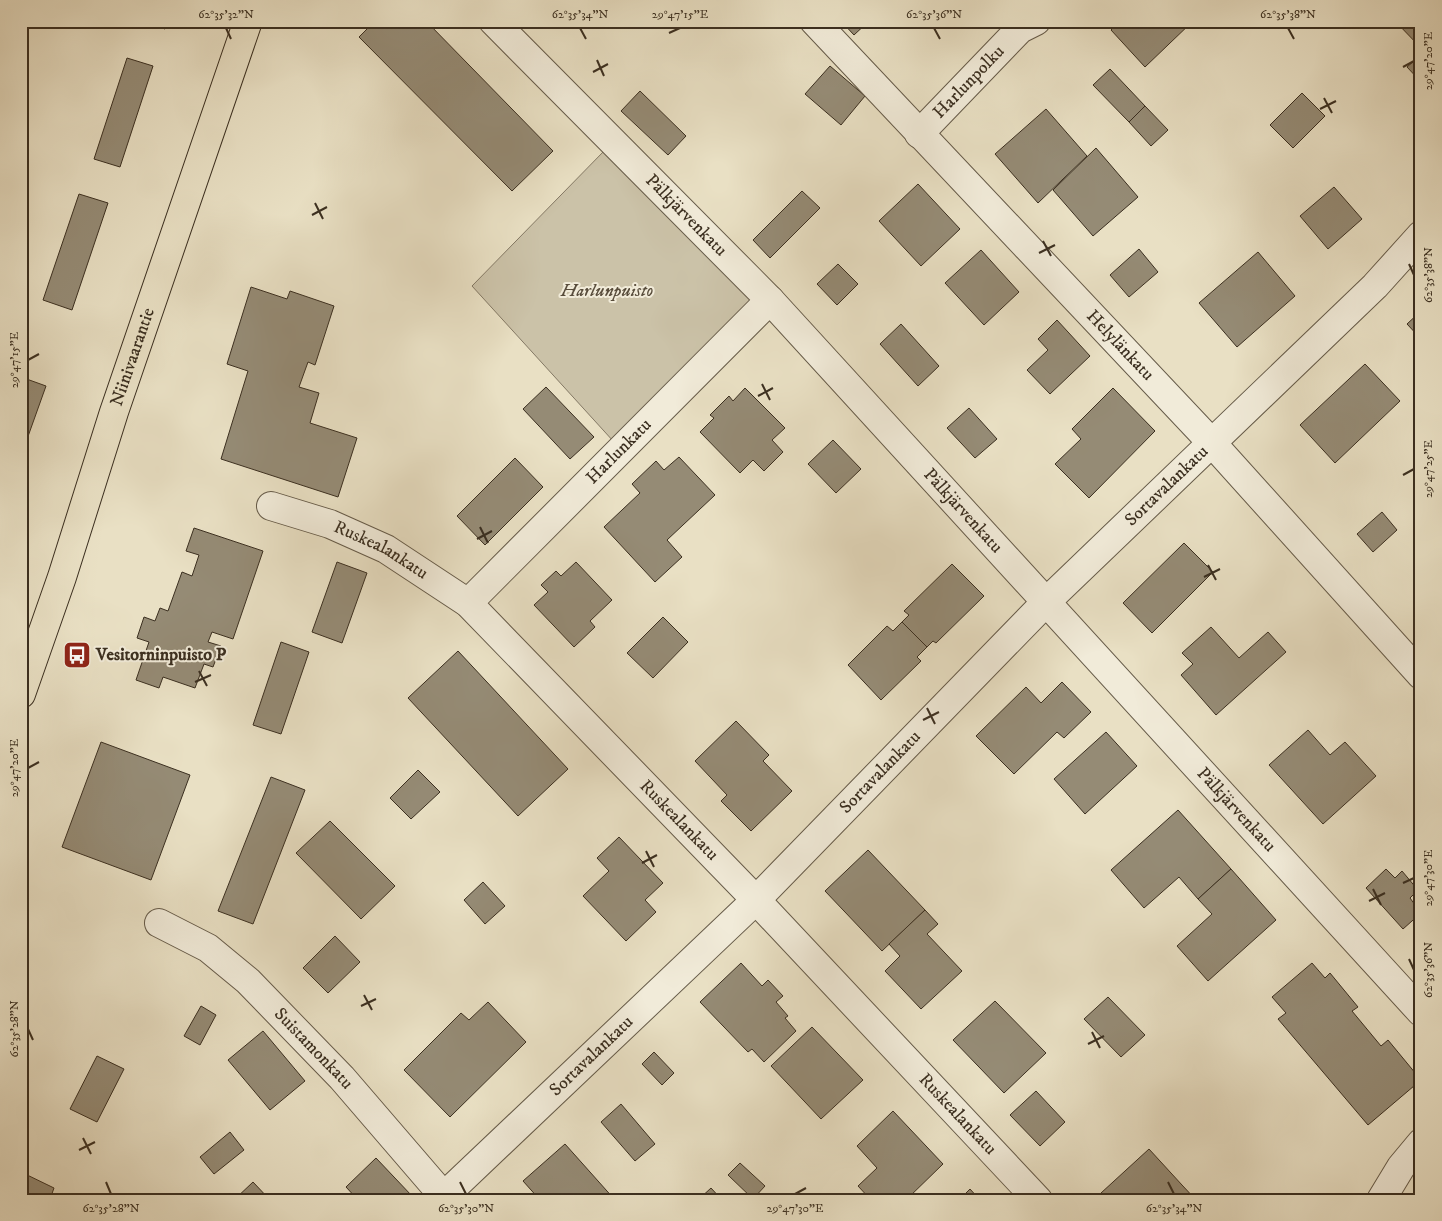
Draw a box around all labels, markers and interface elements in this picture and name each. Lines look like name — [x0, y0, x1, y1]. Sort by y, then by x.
text: 62°35'32"N — [198, 7, 254, 22]
text: 62°35'34"N — [552, 7, 608, 22]
text: 29°47'15"E — [652, 7, 709, 22]
text: 62°35'36"N — [906, 7, 962, 22]
text: 62°35'38"N — [1260, 7, 1316, 22]
text: 29°47'20"E — [1421, 31, 1436, 90]
street label: Harlunpolku — [929, 41, 1009, 123]
street label: Pälkjärvenkatu — [641, 170, 732, 261]
text: 62°35'38"N — [1421, 247, 1436, 303]
park label: Harlunpuisto — [560, 280, 654, 302]
street label: Niinivaarantie — [106, 305, 160, 409]
street label: Helylänkatu — [1081, 305, 1159, 386]
text: 29°47'15"E — [7, 331, 22, 388]
street label: Harlunkatu — [582, 414, 657, 489]
text: 29°47'25"E — [1421, 440, 1436, 498]
street label: Sortavalankatu — [1120, 441, 1213, 531]
street label: Pälkjärvenkatu — [919, 464, 1007, 558]
street label: Ruskealankatu — [330, 516, 432, 585]
bus stop icon: Vesitorninpuisto P — [62, 640, 92, 670]
place label: Vesitorninpuisto P — [95, 644, 227, 666]
street label: Sortavalankatu — [835, 726, 926, 818]
text: 29°47'20"E — [7, 738, 22, 797]
street label: Pälkjärvenkatu — [1192, 763, 1281, 857]
street label: Ruskealankatu — [635, 775, 723, 866]
text: 29°47'30"E — [1421, 849, 1436, 907]
text: 62°35'36"N — [1421, 942, 1436, 998]
text: 62°35'28"N — [7, 1000, 22, 1058]
street label: Suistamonkatu — [269, 1003, 358, 1094]
street label: Sortavalankatu — [545, 1011, 638, 1101]
street label: Ruskealankatu — [914, 1069, 1001, 1160]
text: 62°35'28"N — [82, 1201, 140, 1216]
text: 62°35'30"N — [438, 1201, 494, 1216]
text: 29°47'30"E — [766, 1201, 824, 1216]
text: 62°35'34"N — [1146, 1201, 1202, 1216]

